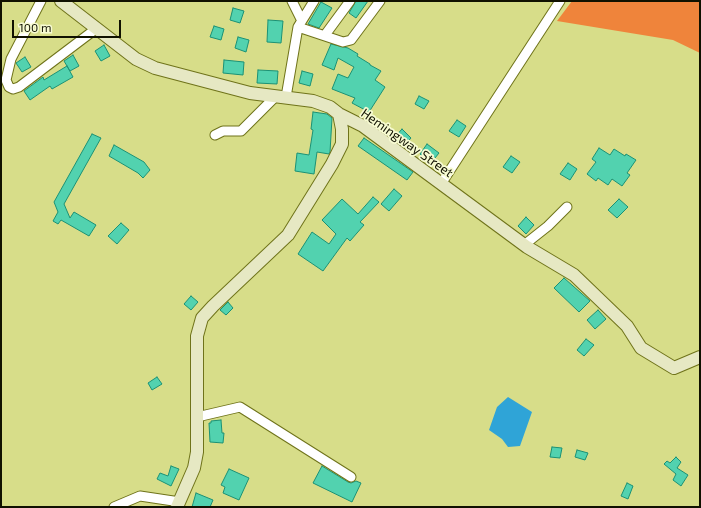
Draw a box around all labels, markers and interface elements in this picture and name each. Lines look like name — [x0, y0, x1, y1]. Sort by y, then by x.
scale bar — [14, 12, 123, 38]
text: 100 m — [19, 20, 51, 34]
street label: Hemingway Street — [358, 105, 456, 181]

